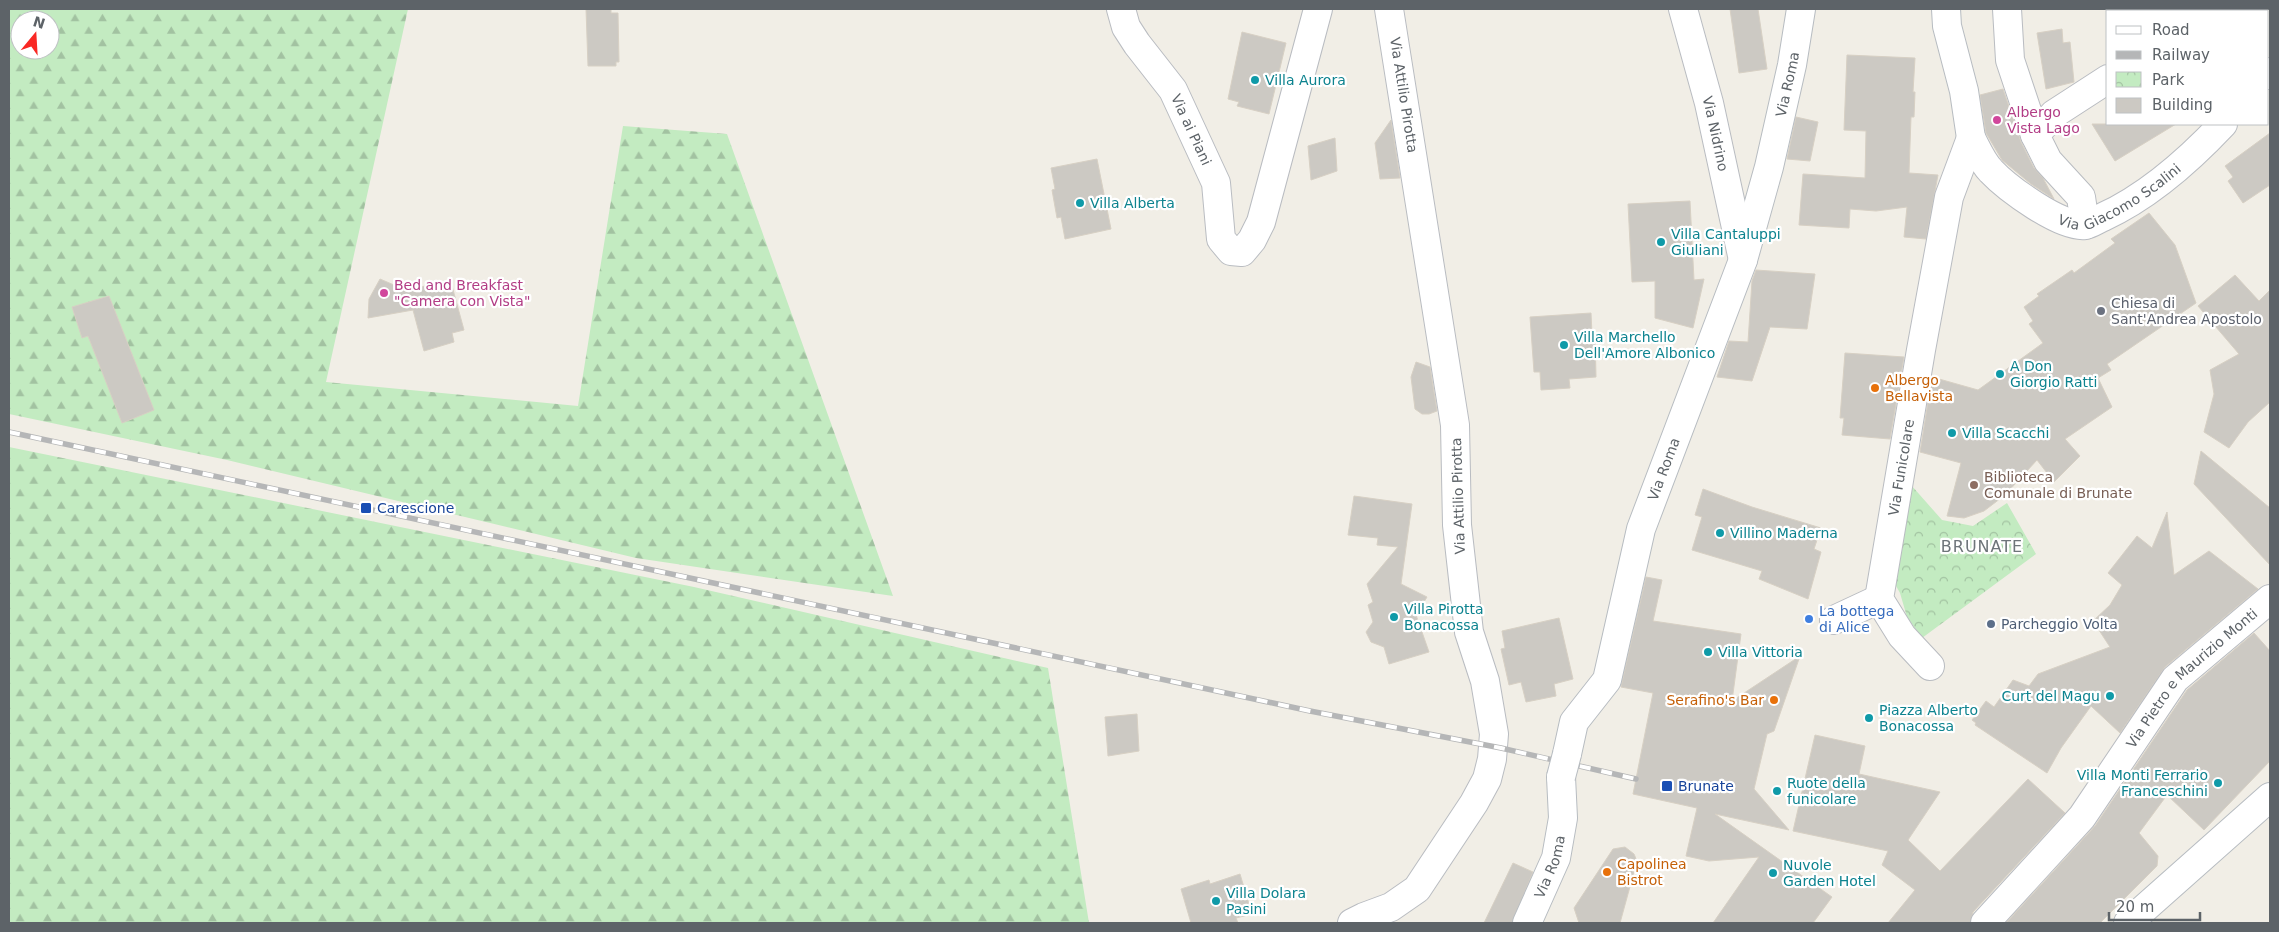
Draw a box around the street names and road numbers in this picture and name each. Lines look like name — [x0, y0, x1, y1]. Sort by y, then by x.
street label: Via Attilio Pirotta — [1387, 36, 1421, 154]
street label: Via Roma — [1773, 51, 1802, 118]
street label: Via ai Piani — [1168, 92, 1215, 168]
street label: Via Nidrino — [1699, 94, 1732, 173]
street label: Via Giacomo Scalini — [2056, 160, 2184, 233]
street label: Via Funicolare — [1885, 418, 1917, 517]
street label: Via Roma — [1645, 435, 1683, 503]
street label: Via Attilio Pirotta — [1448, 437, 1468, 555]
street label: Via Pietro e Maurizio Monti — [2123, 605, 2261, 751]
street label: Via Roma — [1531, 834, 1568, 901]

